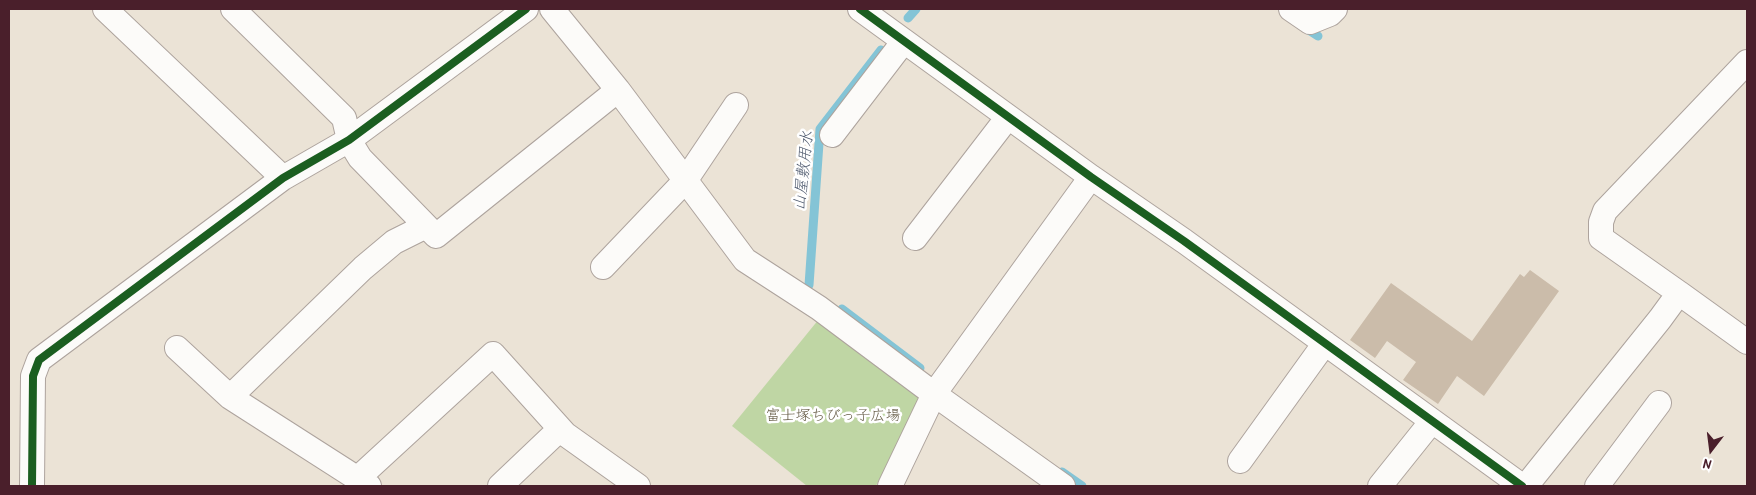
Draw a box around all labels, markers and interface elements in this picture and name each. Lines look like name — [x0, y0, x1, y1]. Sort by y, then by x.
water label: 山屋敷用水 — [790, 130, 818, 212]
park label: 富士塚ちびっ子広場 — [766, 407, 900, 425]
north arrow — [1686, 425, 1736, 475]
text: N — [1701, 455, 1713, 475]

